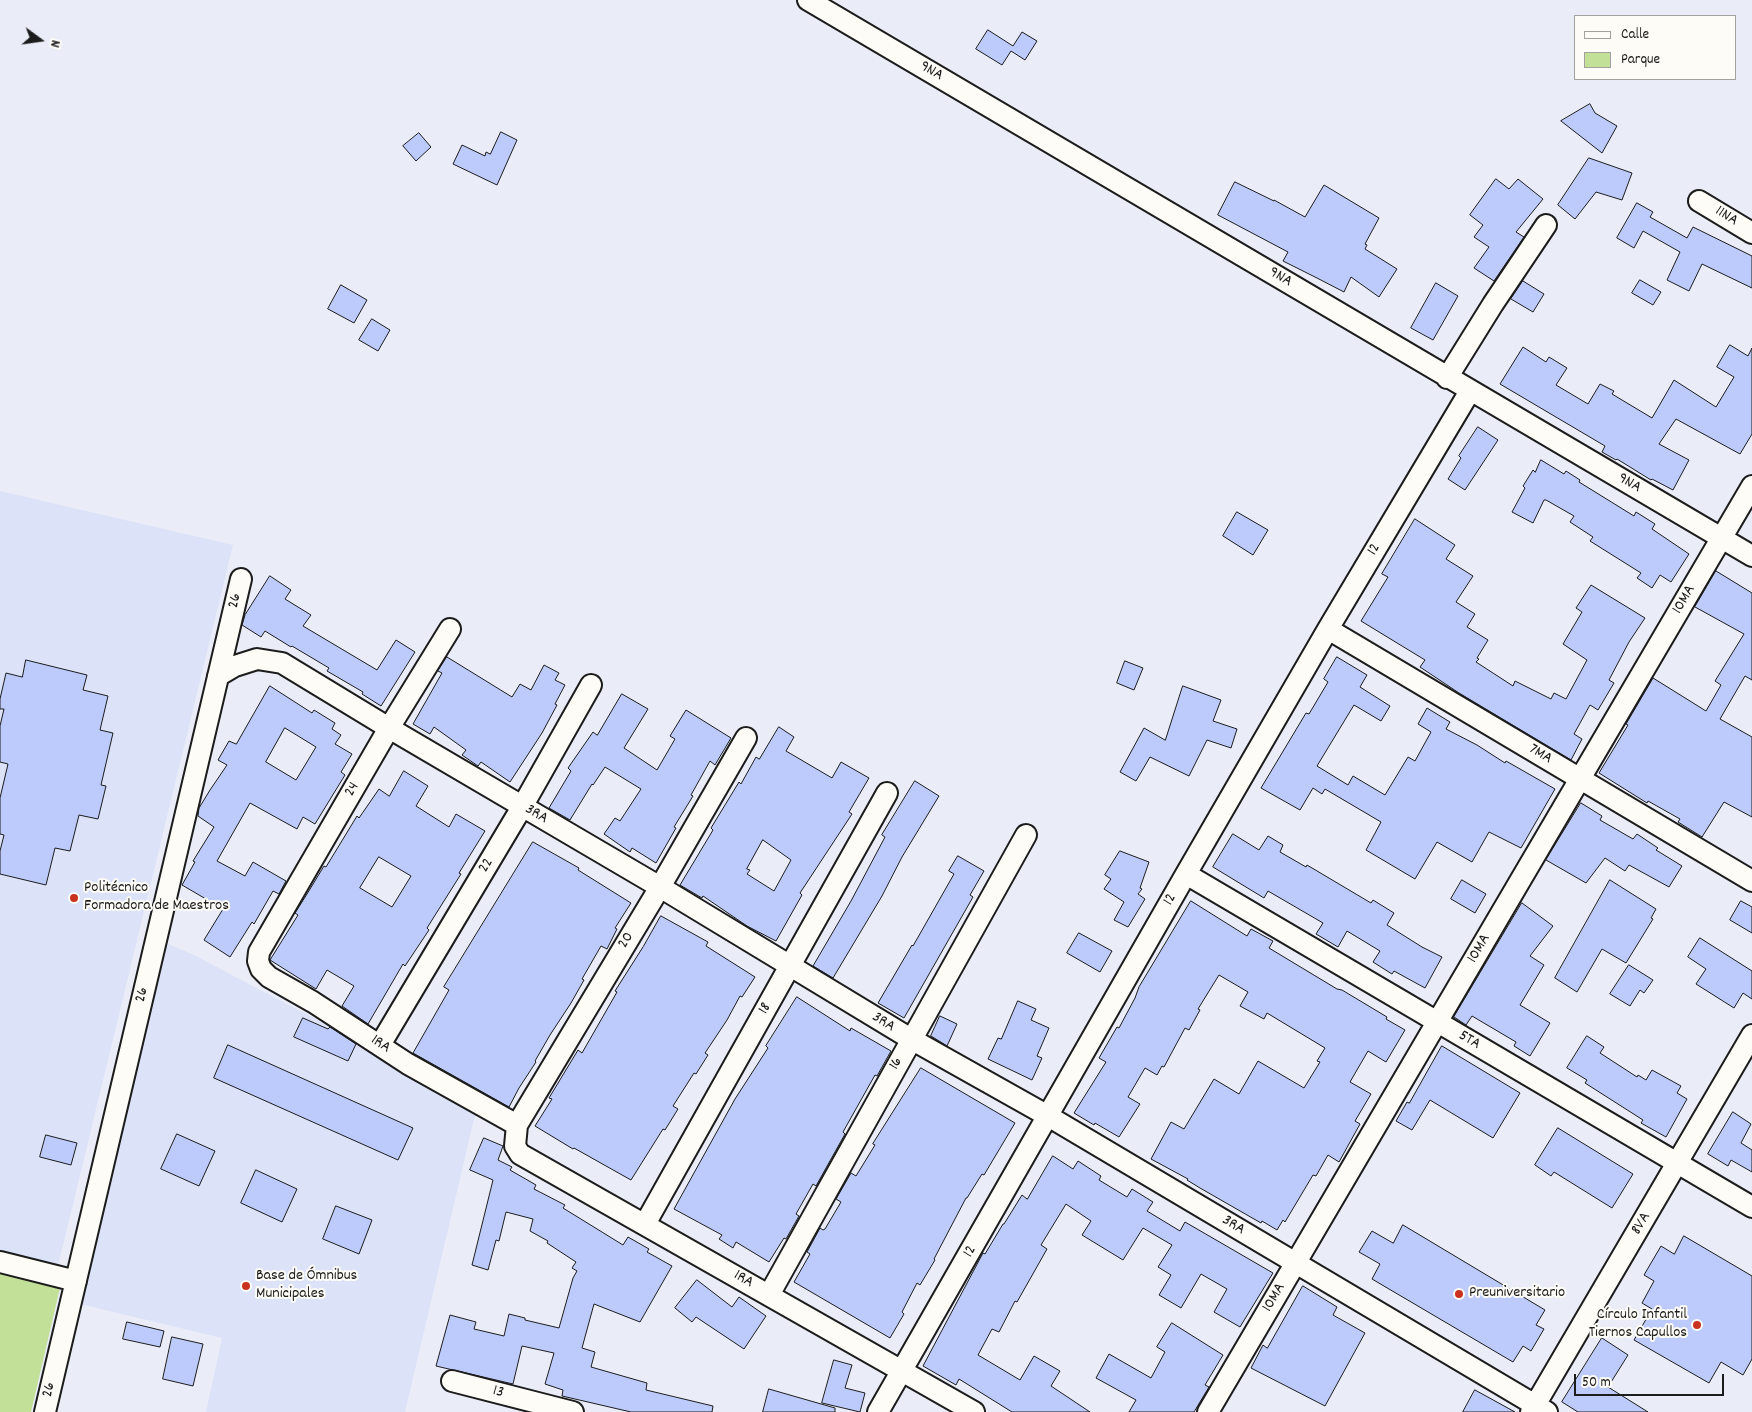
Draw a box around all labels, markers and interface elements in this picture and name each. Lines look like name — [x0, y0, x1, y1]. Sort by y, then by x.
north arrow — [15, 15, 65, 65]
legend — [1574, 15, 1737, 80]
text: Calle — [1621, 24, 1649, 46]
text: N — [44, 38, 65, 49]
text: Parque — [1621, 49, 1660, 71]
street label: 9NA — [916, 58, 946, 86]
street label: 11NA — [1711, 203, 1741, 231]
street label: 9NA — [1265, 264, 1295, 292]
street label: 9NA — [1614, 470, 1644, 498]
street label: 12 — [1364, 541, 1386, 559]
street label: 10MA — [1669, 582, 1701, 618]
street label: 26 — [225, 592, 247, 610]
street label: 7MA — [1525, 741, 1555, 769]
street label: 24 — [341, 779, 365, 801]
street label: 3RA — [521, 801, 551, 829]
street label: 22 — [475, 855, 499, 877]
place label: Politécnico Formadora de Maestros — [84, 879, 229, 917]
street label: 12 — [1160, 891, 1182, 909]
marker: Politécnico Formadora de Maestros — [68, 892, 80, 904]
street label: 20 — [615, 929, 639, 953]
street label: 10MA — [1464, 931, 1496, 967]
street label: 26 — [132, 986, 154, 1004]
street label: 18 — [755, 1000, 777, 1018]
street label: 3RA — [868, 1009, 898, 1037]
street label: 5TA — [1454, 1027, 1484, 1055]
street label: 1RA — [366, 1031, 394, 1059]
street label: 16 — [886, 1054, 908, 1074]
street label: 8VA — [1628, 1209, 1656, 1239]
street label: 3RA — [1218, 1212, 1248, 1240]
street label: 12 — [960, 1243, 982, 1261]
place label: Base de Ómnibus Municipales — [256, 1267, 357, 1305]
street label: 1RA — [730, 1267, 756, 1293]
marker: Base de Ómnibus Municipales — [240, 1280, 252, 1292]
street label: 10MA — [1259, 1280, 1291, 1316]
place label: Preuniversitario — [1469, 1284, 1565, 1304]
marker: Preuniversitario — [1453, 1288, 1465, 1300]
place label: Círculo Infantil Tiernos Capullos — [1589, 1306, 1687, 1344]
marker: Círculo Infantil Tiernos Capullos — [1691, 1319, 1703, 1331]
scale bar — [1577, 1364, 1727, 1396]
text: 50 m — [1582, 1372, 1611, 1394]
street label: 26 — [39, 1381, 61, 1399]
street label: 13 — [491, 1382, 505, 1404]

